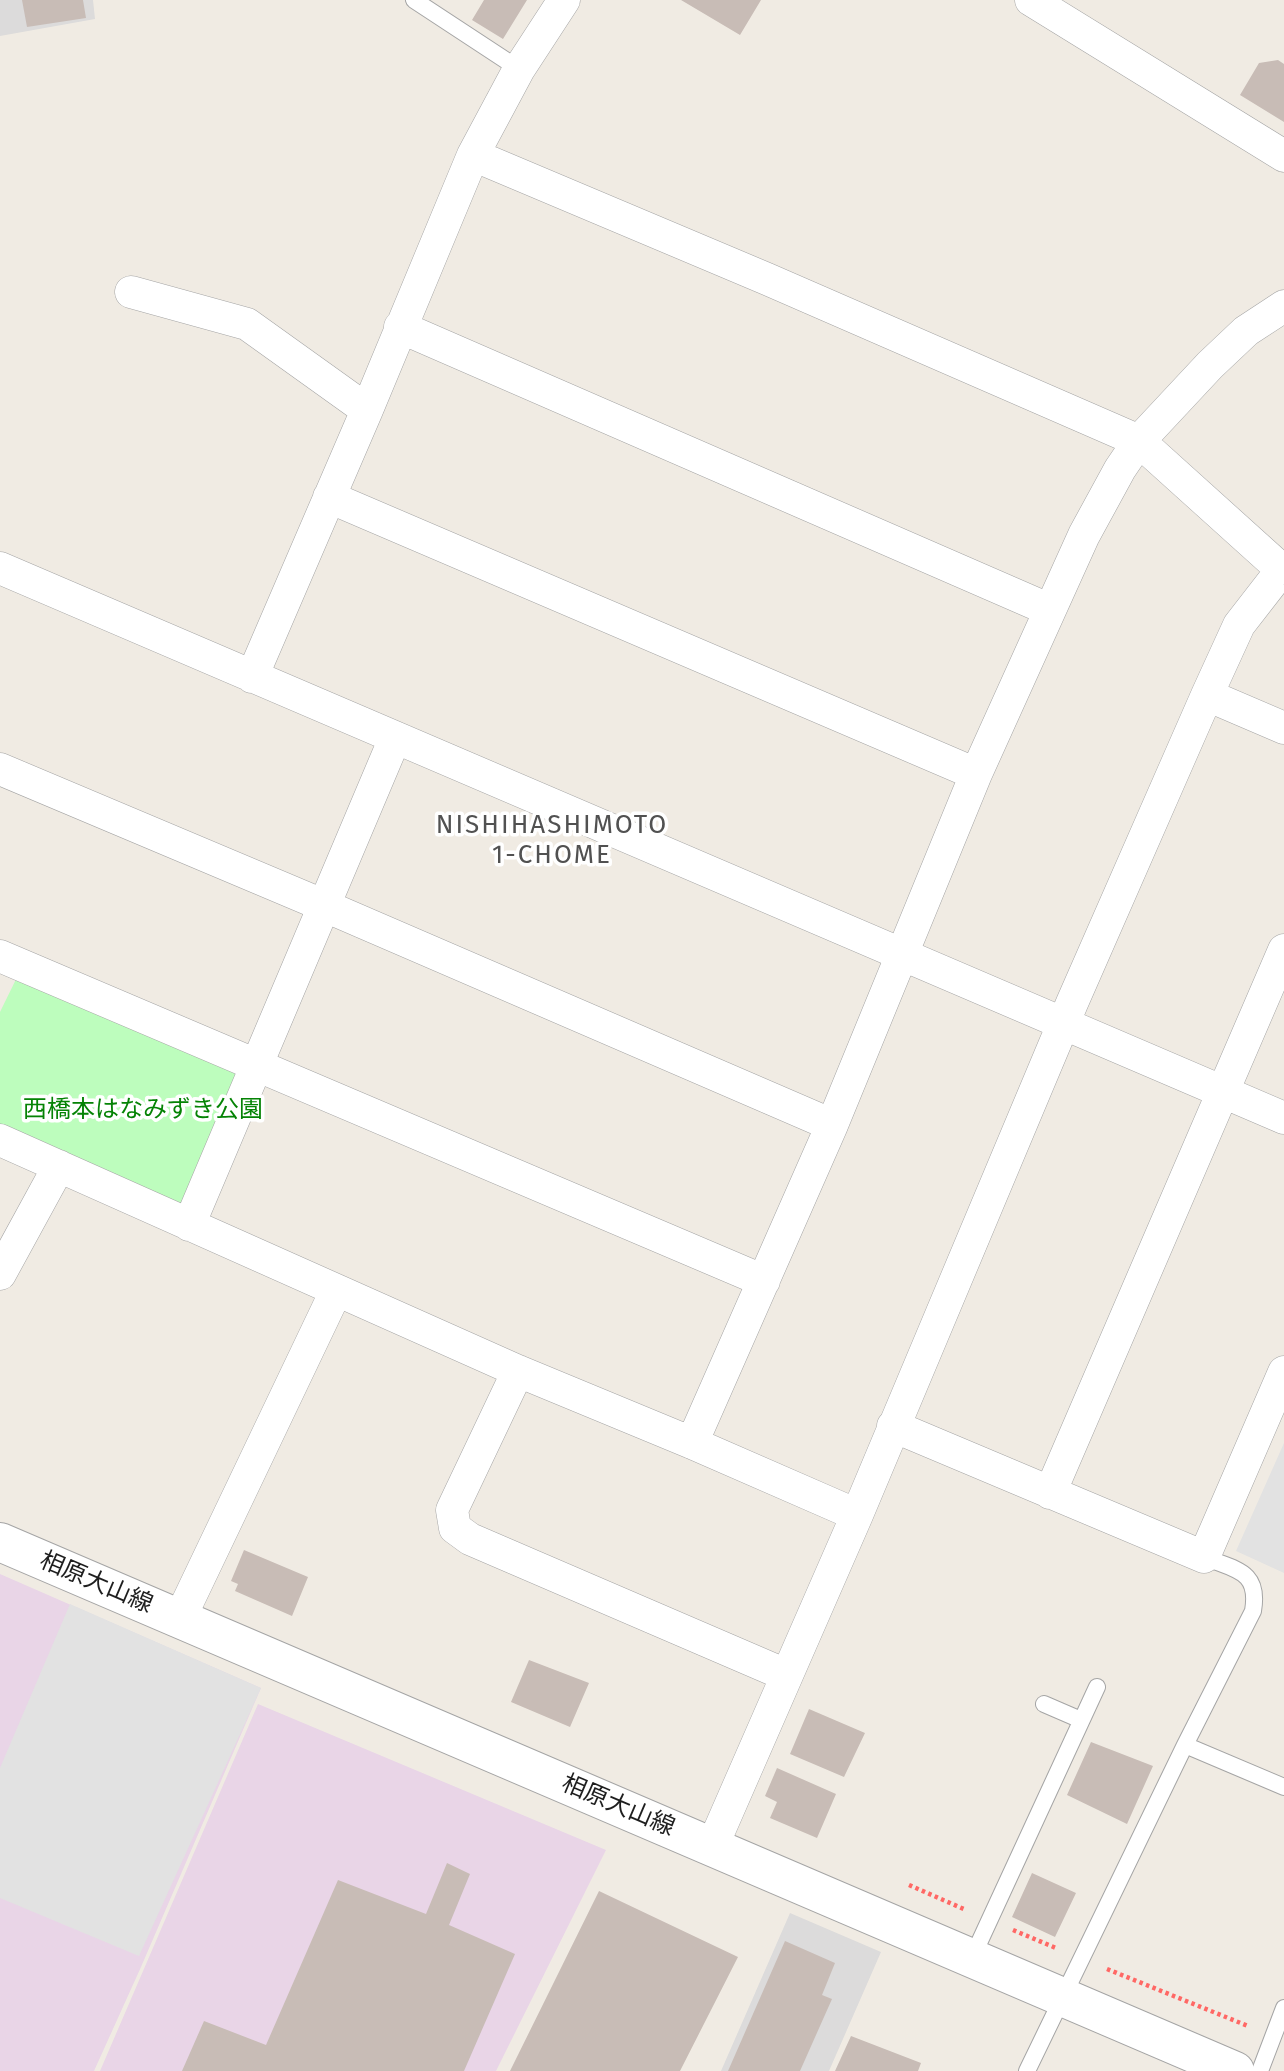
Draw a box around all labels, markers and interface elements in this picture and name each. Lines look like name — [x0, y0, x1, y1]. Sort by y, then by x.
district label: NISHIHASHIMOTO 1-CHOME — [437, 810, 667, 872]
park label: 西橋本はなみずき公園 — [23, 1096, 263, 1124]
street label: 相原大山線 — [35, 1546, 157, 1620]
street label: 相原大山線 — [557, 1769, 679, 1843]

